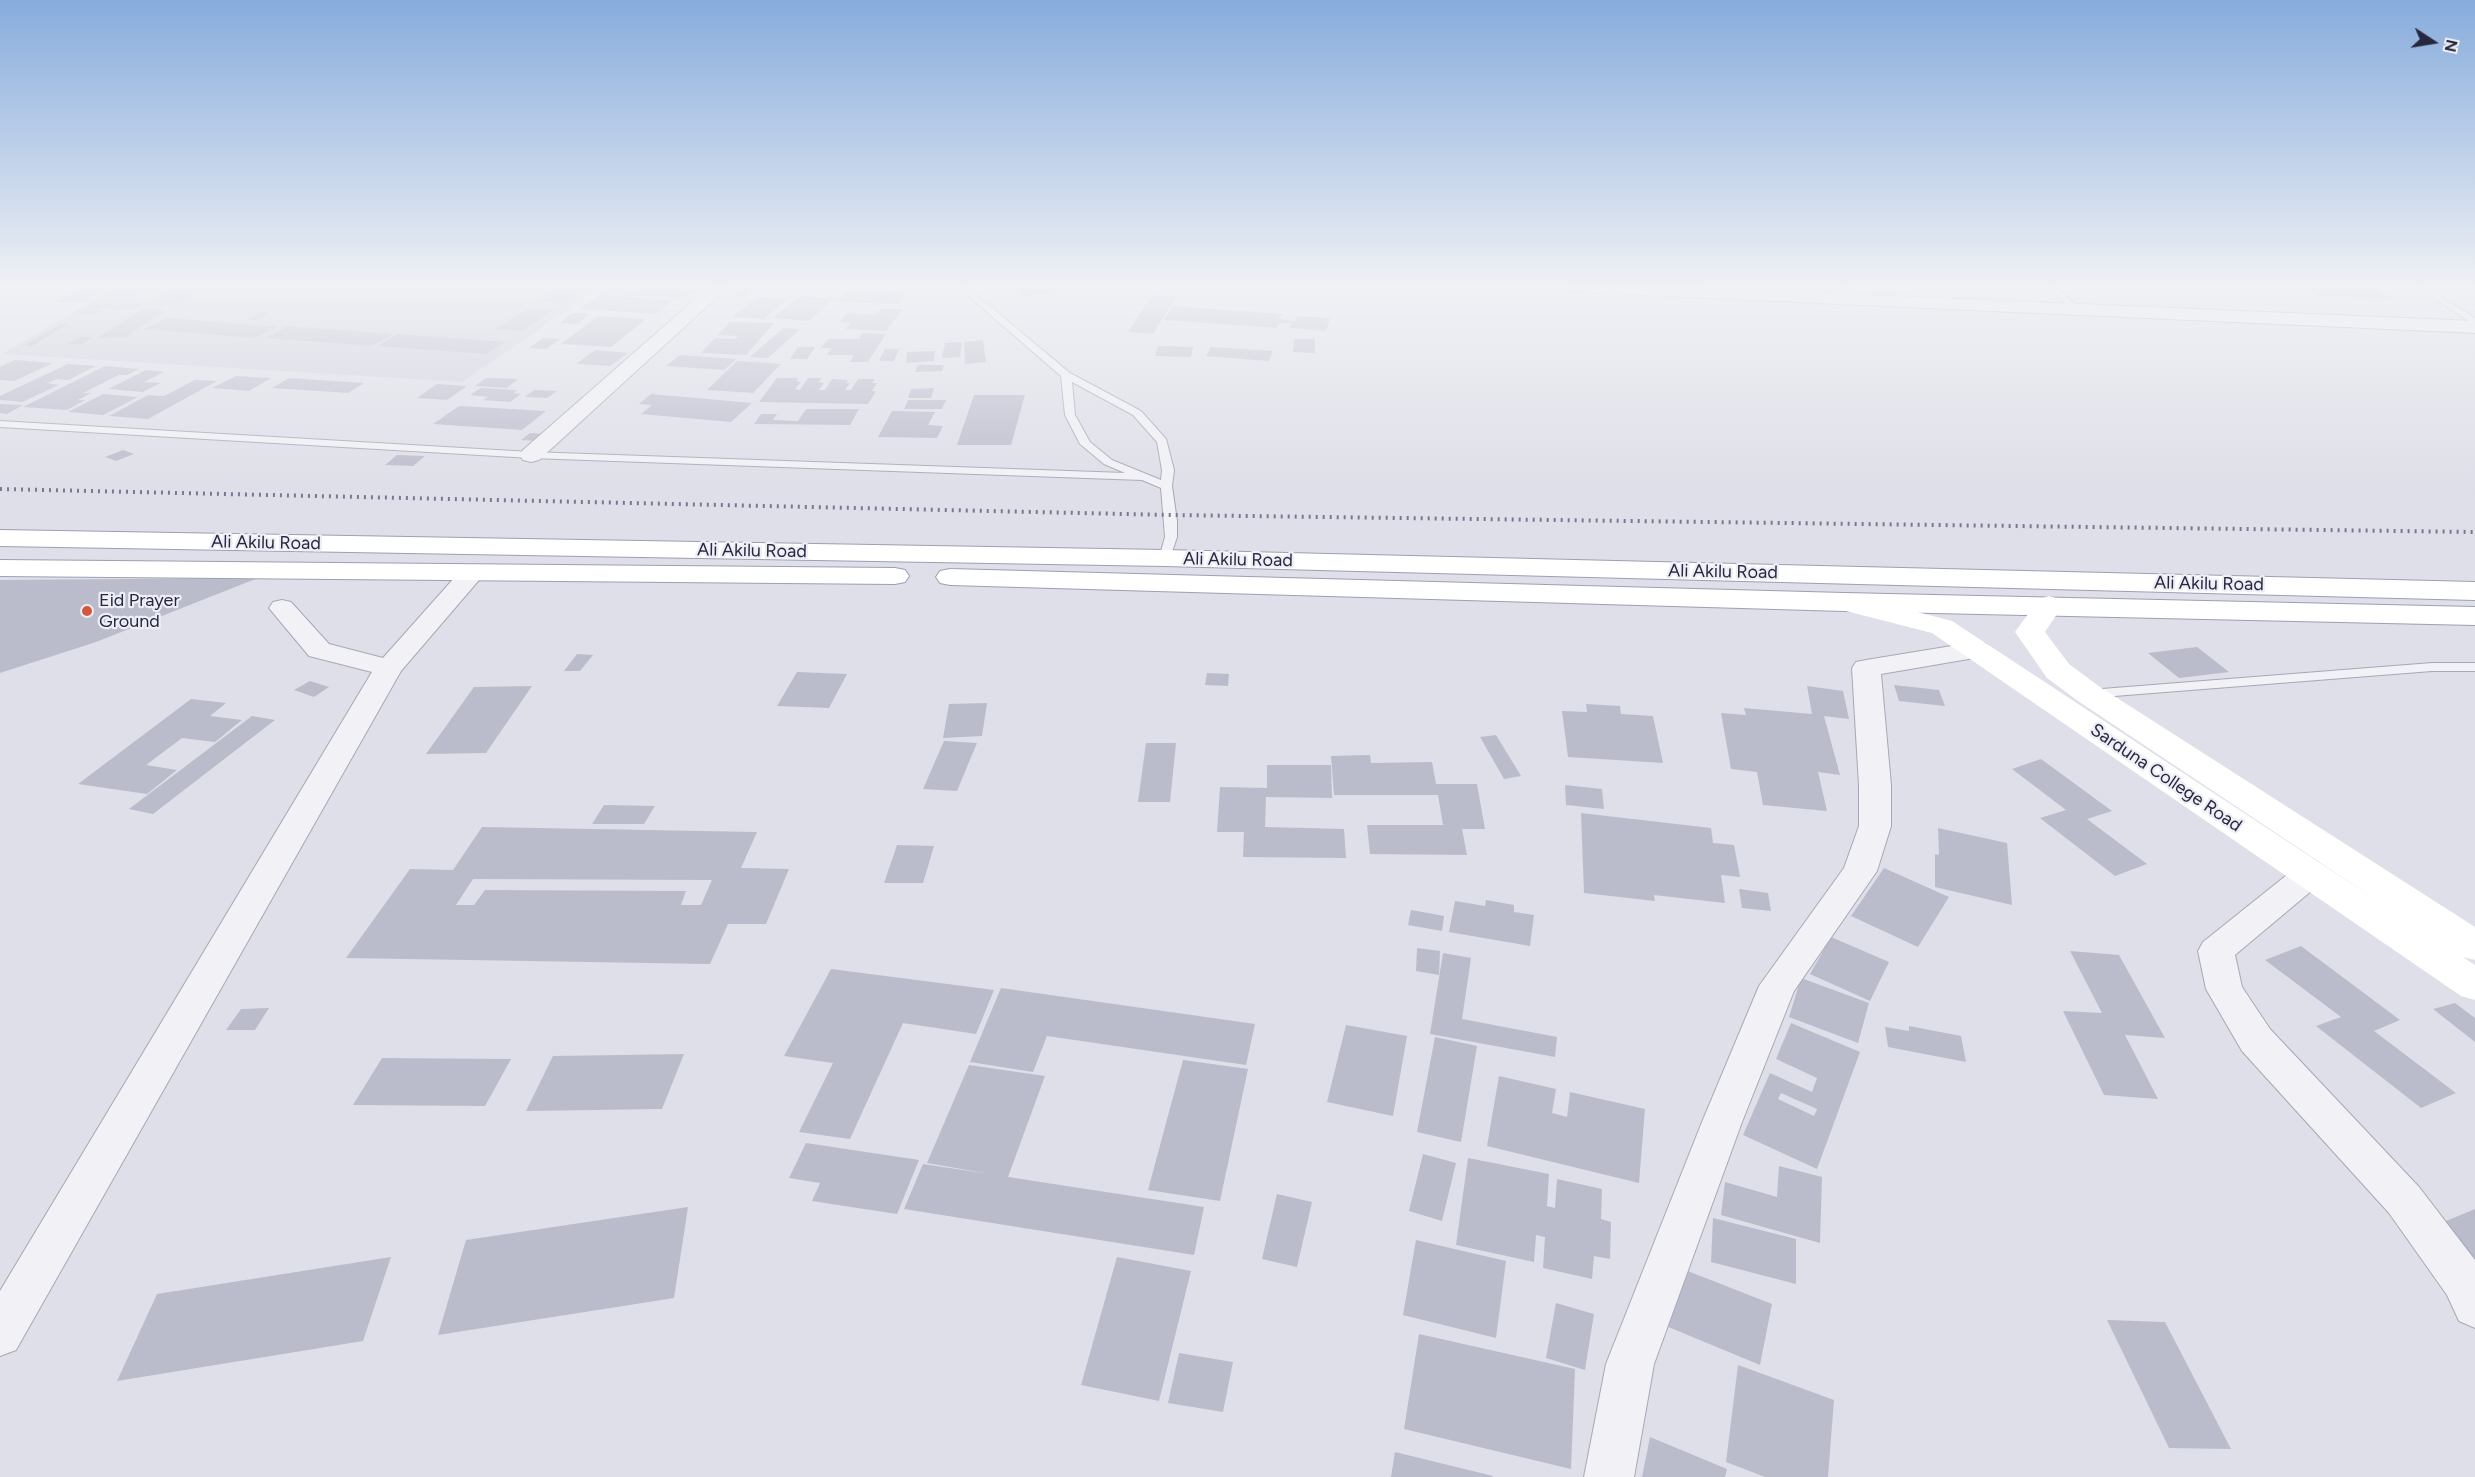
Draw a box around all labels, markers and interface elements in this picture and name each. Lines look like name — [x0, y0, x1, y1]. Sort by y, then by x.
north arrow — [2403, 12, 2463, 72]
text: N — [2441, 38, 2462, 54]
street label: Ali Akilu Road — [211, 531, 321, 555]
street label: Ali Akilu Road — [697, 539, 807, 563]
street label: Ali Akilu Road — [1183, 548, 1293, 572]
street label: Ali Akilu Road — [1668, 560, 1778, 584]
street label: Ali Akilu Road — [2154, 572, 2264, 596]
place label: Eid Prayer Ground — [99, 590, 179, 632]
marker: Eid Prayer Ground — [80, 604, 94, 618]
street label: Sarduna College Road — [2086, 719, 2246, 837]

